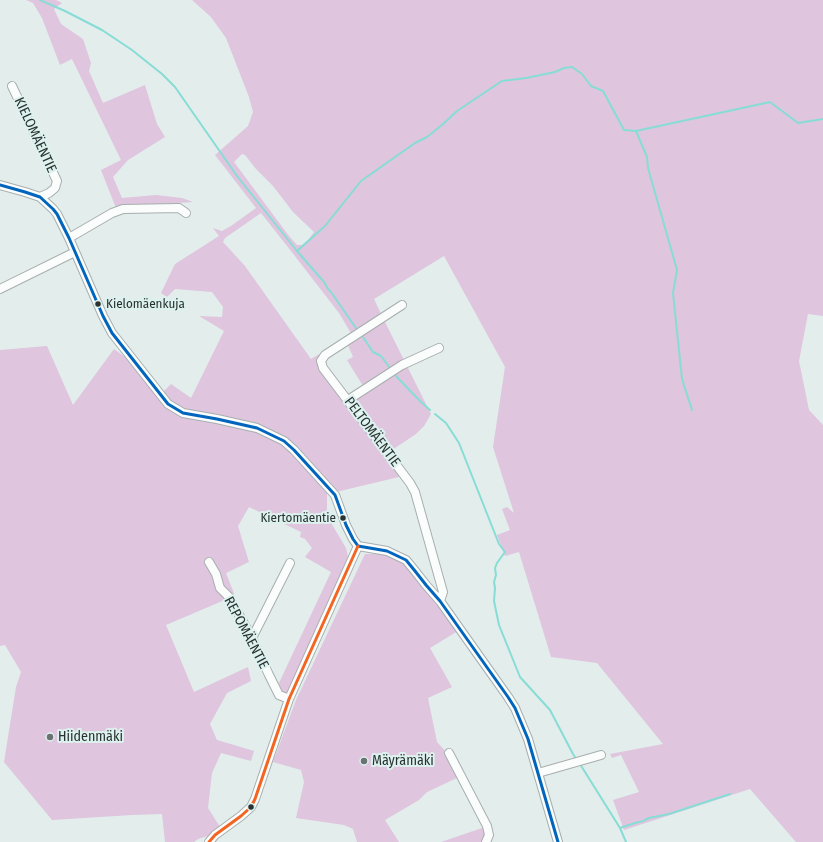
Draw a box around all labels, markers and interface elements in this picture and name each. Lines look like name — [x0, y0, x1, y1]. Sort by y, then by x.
street label: KIELOMÄENTIE — [10, 95, 60, 175]
place label: Kielomäenkuja — [106, 296, 185, 312]
marker: Kielomäenkuja — [93, 299, 103, 309]
street label: PELTOMÄENTIE — [340, 394, 404, 470]
place label: Kiertomäentie — [260, 510, 336, 526]
marker: Kiertomäentie — [338, 513, 348, 523]
street label: REPOMÄENTIE — [220, 594, 272, 672]
place label: Hiidenmäki — [58, 729, 123, 745]
marker: Hiidenmäki — [45, 732, 55, 742]
place label: Mäyrämäki — [372, 753, 434, 769]
marker: Mäyrämäki — [359, 756, 369, 766]
unlabelled marker — [246, 802, 256, 812]

